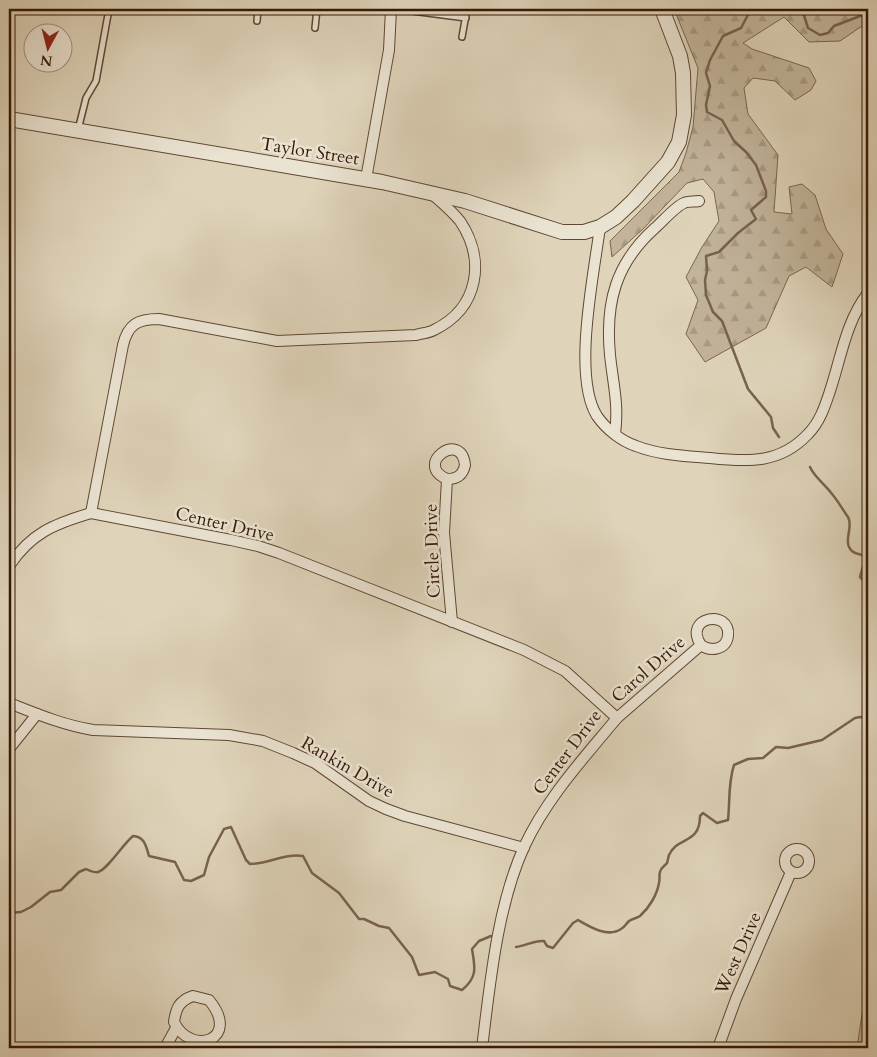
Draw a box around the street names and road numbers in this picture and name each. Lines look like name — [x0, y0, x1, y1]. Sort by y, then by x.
street label: Taylor Street — [259, 131, 361, 172]
street label: Center Drive — [173, 501, 277, 548]
street label: Circle Drive — [418, 503, 447, 599]
street label: Carol Drive — [606, 630, 691, 709]
street label: Center Drive — [527, 704, 608, 800]
street label: Rankin Drive — [297, 731, 399, 804]
street label: West Drive — [709, 908, 768, 999]

